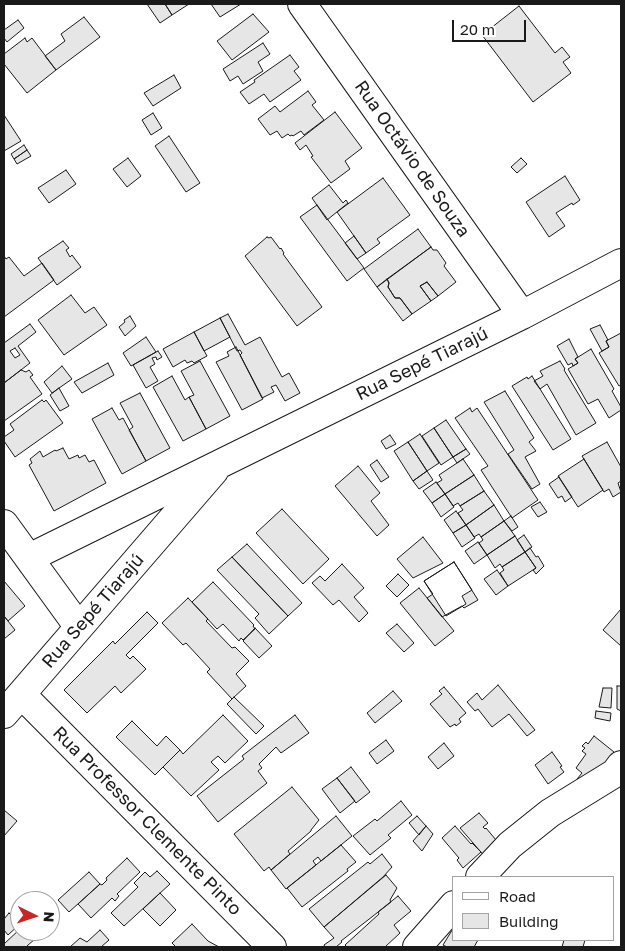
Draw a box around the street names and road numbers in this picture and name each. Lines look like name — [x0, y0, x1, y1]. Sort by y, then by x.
street label: Rua Octávio de Souza — [350, 76, 474, 242]
street label: Rua Sepé Tiarajú — [352, 323, 492, 405]
street label: Rua Sepé Tiarajú — [38, 549, 148, 673]
street label: Rua Professor Clemente Pinto — [48, 722, 246, 920]

